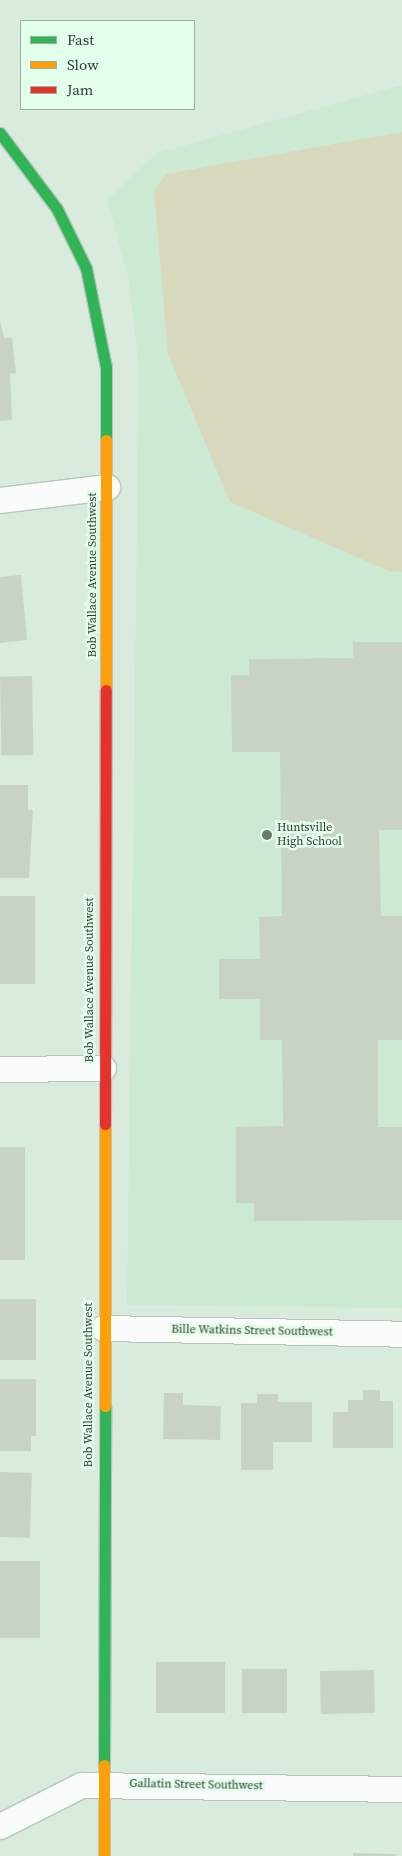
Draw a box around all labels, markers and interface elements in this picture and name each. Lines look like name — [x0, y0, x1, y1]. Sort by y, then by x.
legend — [20, 20, 195, 110]
text: Fast — [67, 29, 94, 50]
text: Slow — [67, 54, 99, 75]
text: Jam — [67, 79, 93, 100]
street label: Bob Wallace Avenue Southwest — [86, 492, 100, 658]
place label: Huntsville High School — [277, 821, 342, 849]
marker: Huntsville High School — [261, 829, 273, 841]
street label: Bob Wallace Avenue Southwest — [83, 897, 97, 1063]
street label: Bob Wallace Avenue Southwest — [82, 1302, 96, 1468]
street label: Bille Watkins Street Southwest — [171, 1322, 333, 1340]
street label: Gallatin Street Southwest — [129, 1777, 263, 1793]

